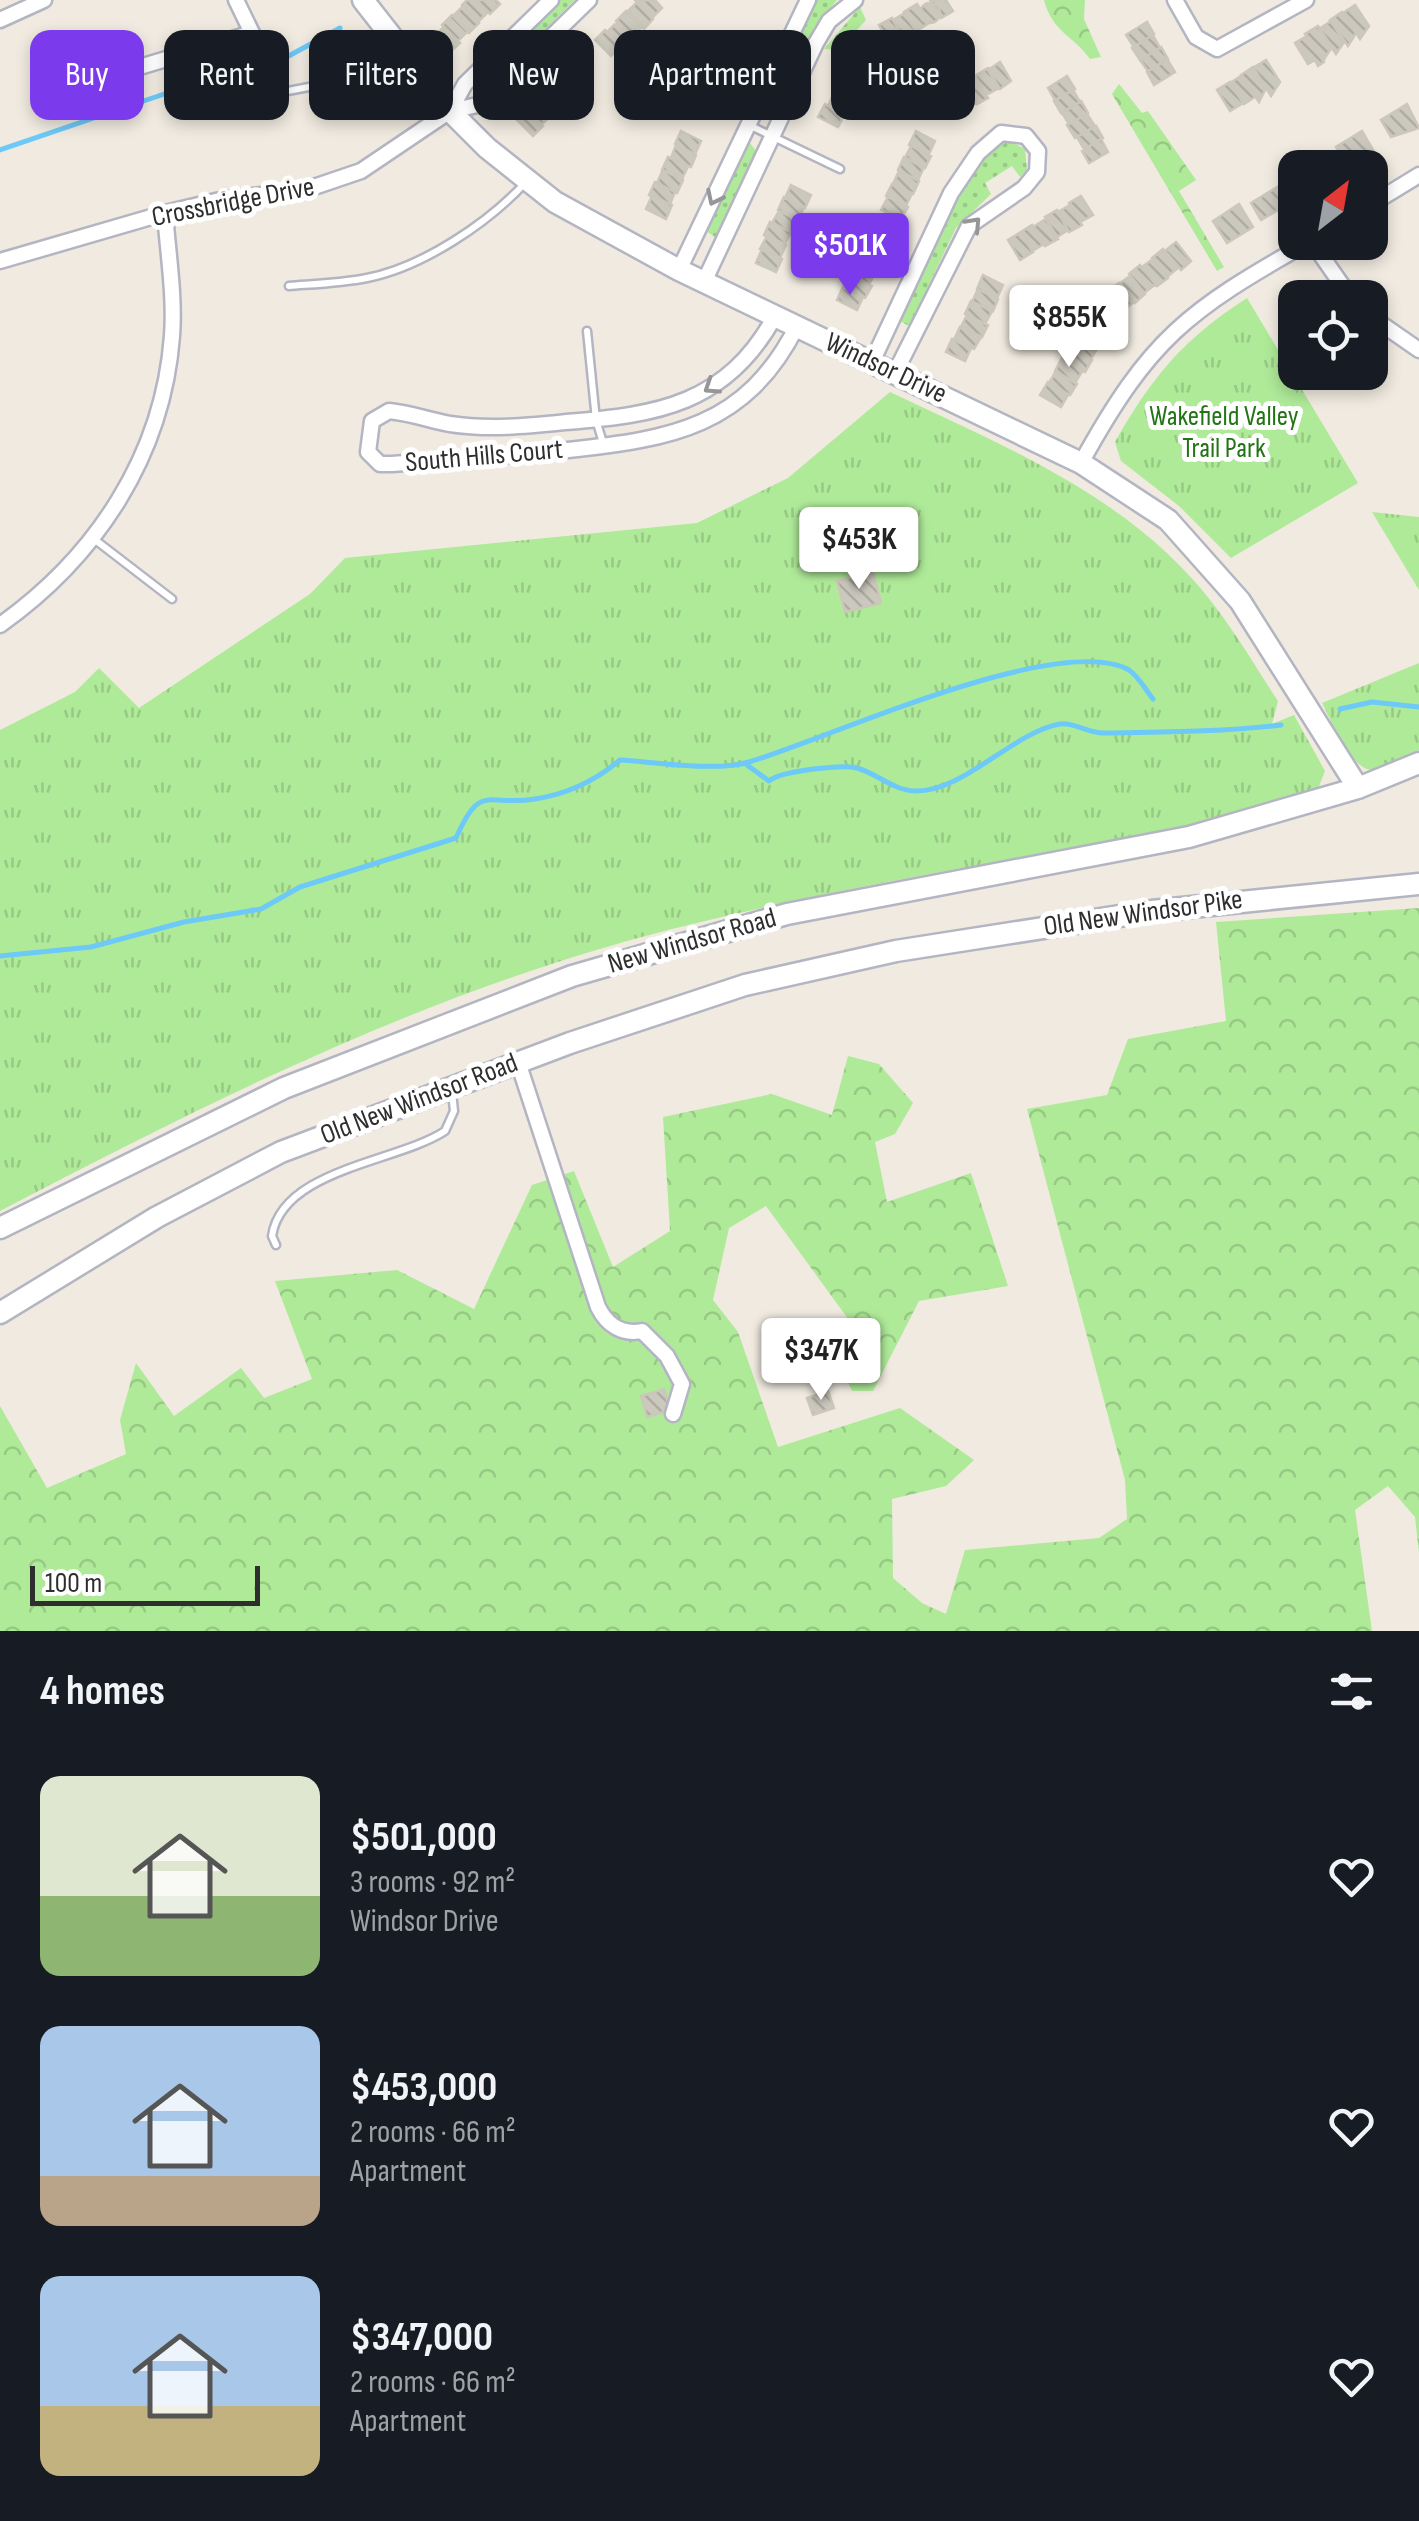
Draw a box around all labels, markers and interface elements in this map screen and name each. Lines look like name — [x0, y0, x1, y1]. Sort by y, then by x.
chip: Buy — [30, 30, 144, 120]
chip: Rent — [164, 30, 289, 120]
chip: Filters — [309, 30, 453, 120]
chip: New — [473, 30, 594, 120]
chip: Apartment — [614, 30, 811, 120]
chip: House — [831, 30, 975, 120]
north arrow — [1278, 150, 1388, 260]
map controls — [1278, 150, 1388, 390]
street label: Crossbridge Drive — [149, 170, 317, 234]
one-way arrow — [706, 188, 726, 206]
pin: $501K — [780, 213, 920, 298]
one-way arrow — [962, 217, 980, 235]
text: $501K — [813, 226, 887, 265]
button: locate — [1278, 280, 1388, 390]
pin: $855K — [999, 285, 1139, 370]
text: $855K — [1031, 298, 1107, 337]
street label: Windsor Drive — [820, 326, 952, 410]
one-way arrow — [703, 375, 721, 394]
park label: Wakefield Valley Trail Park — [1149, 400, 1299, 465]
street label: South Hills Court — [404, 433, 564, 479]
pin: $453K — [789, 507, 929, 592]
text: $453K — [821, 520, 897, 559]
street label: Old New Windsor Pike — [1041, 883, 1245, 943]
street label: New Windsor Road — [604, 901, 780, 981]
street label: Old New Windsor Road — [316, 1046, 522, 1152]
pin: $347K — [751, 1318, 891, 1403]
text: $347K — [783, 1331, 859, 1370]
scale bar — [30, 1561, 260, 1606]
text: 100 m — [45, 1567, 102, 1600]
icon: filters — [1324, 1664, 1379, 1719]
text: 4 homes — [40, 1666, 165, 1717]
text: $501,000 — [350, 1812, 497, 1863]
icon: home — [120, 1816, 240, 1936]
icon: heart — [1324, 1849, 1379, 1904]
text: 3 rooms · 92 m² — [350, 1863, 515, 1902]
text: Windsor Drive — [350, 1902, 499, 1941]
text: $453,000 — [350, 2062, 497, 2113]
icon: home — [120, 2066, 240, 2186]
icon: heart — [1324, 2099, 1379, 2154]
text: 2 rooms · 66 m² — [350, 2113, 516, 2152]
text: Apartment — [350, 2152, 466, 2191]
text: $347,000 — [350, 2312, 493, 2363]
icon: home — [120, 2316, 240, 2436]
icon: heart — [1324, 2349, 1379, 2404]
text: 2 rooms · 66 m² — [350, 2363, 516, 2402]
text: Apartment — [350, 2402, 466, 2441]

